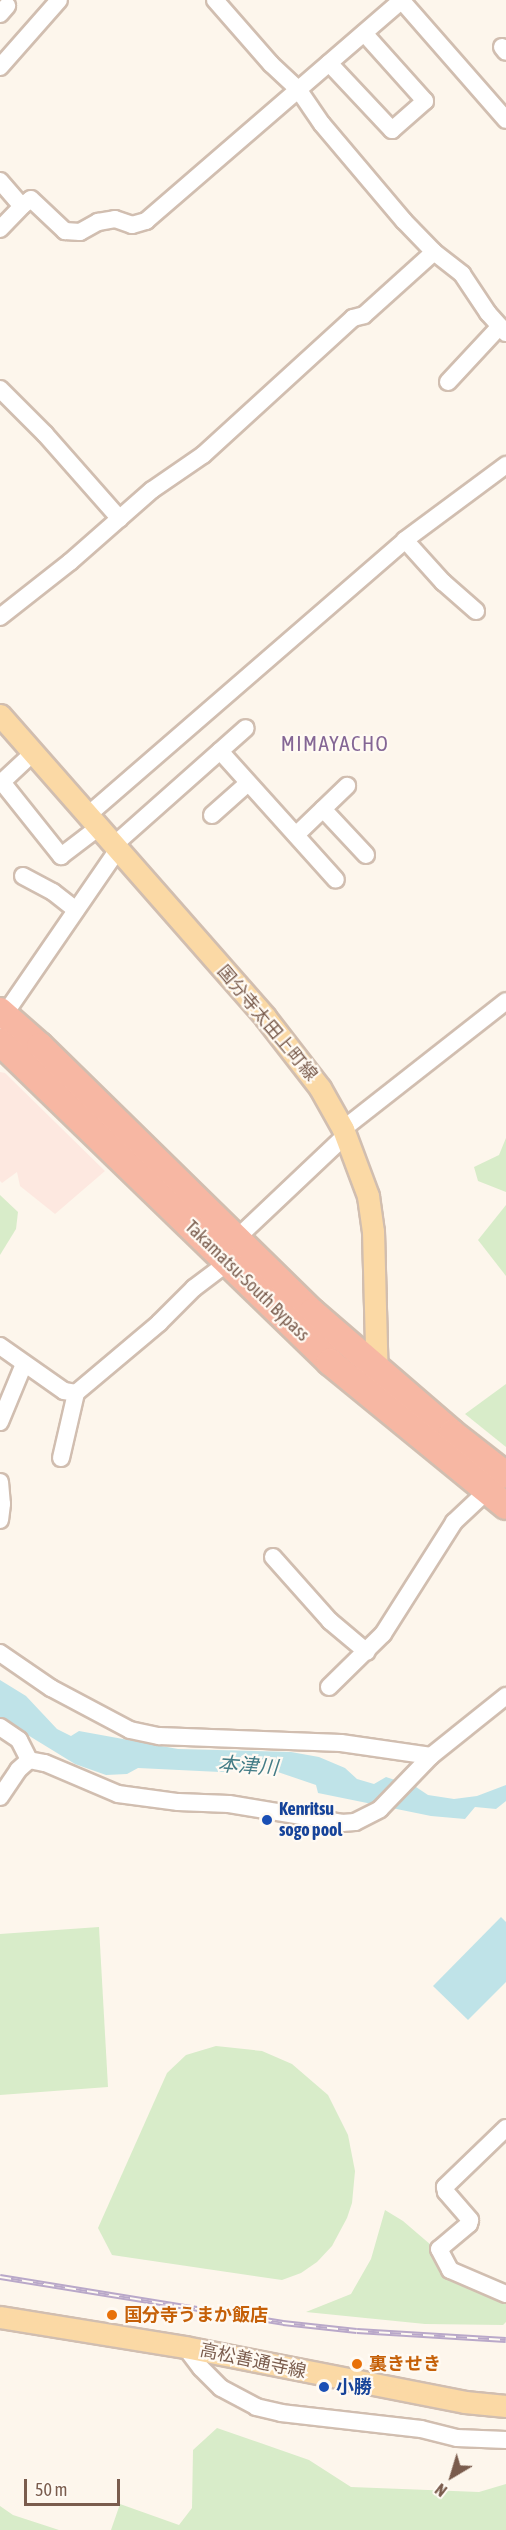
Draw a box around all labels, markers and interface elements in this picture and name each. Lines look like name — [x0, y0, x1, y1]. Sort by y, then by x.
district label: MIMAYACHO — [281, 730, 389, 756]
street label: 国分寺太田上町線 — [212, 961, 322, 1085]
street label: Takamatsu-South Bypass — [181, 1216, 313, 1346]
water label: 本津川 — [217, 1751, 279, 1779]
place label: Kenritsu sogo pool — [279, 1799, 342, 1842]
marker: Kenritsu sogo pool — [260, 1813, 274, 1827]
place label: 国分寺うまか飯店 — [124, 2304, 268, 2326]
marker: 国分寺うまか飯店 — [105, 2308, 119, 2322]
street label: 高松善通寺線 — [198, 2339, 308, 2383]
place label: 裏きせき — [369, 2353, 441, 2375]
marker: 裏きせき — [350, 2357, 364, 2371]
place label: 小勝 — [336, 2376, 372, 2398]
marker: 小勝 — [317, 2380, 331, 2394]
north arrow — [422, 2446, 482, 2506]
scale bar — [27, 2467, 123, 2505]
text: 50 m — [35, 2479, 67, 2500]
text: N — [432, 2480, 450, 2500]

